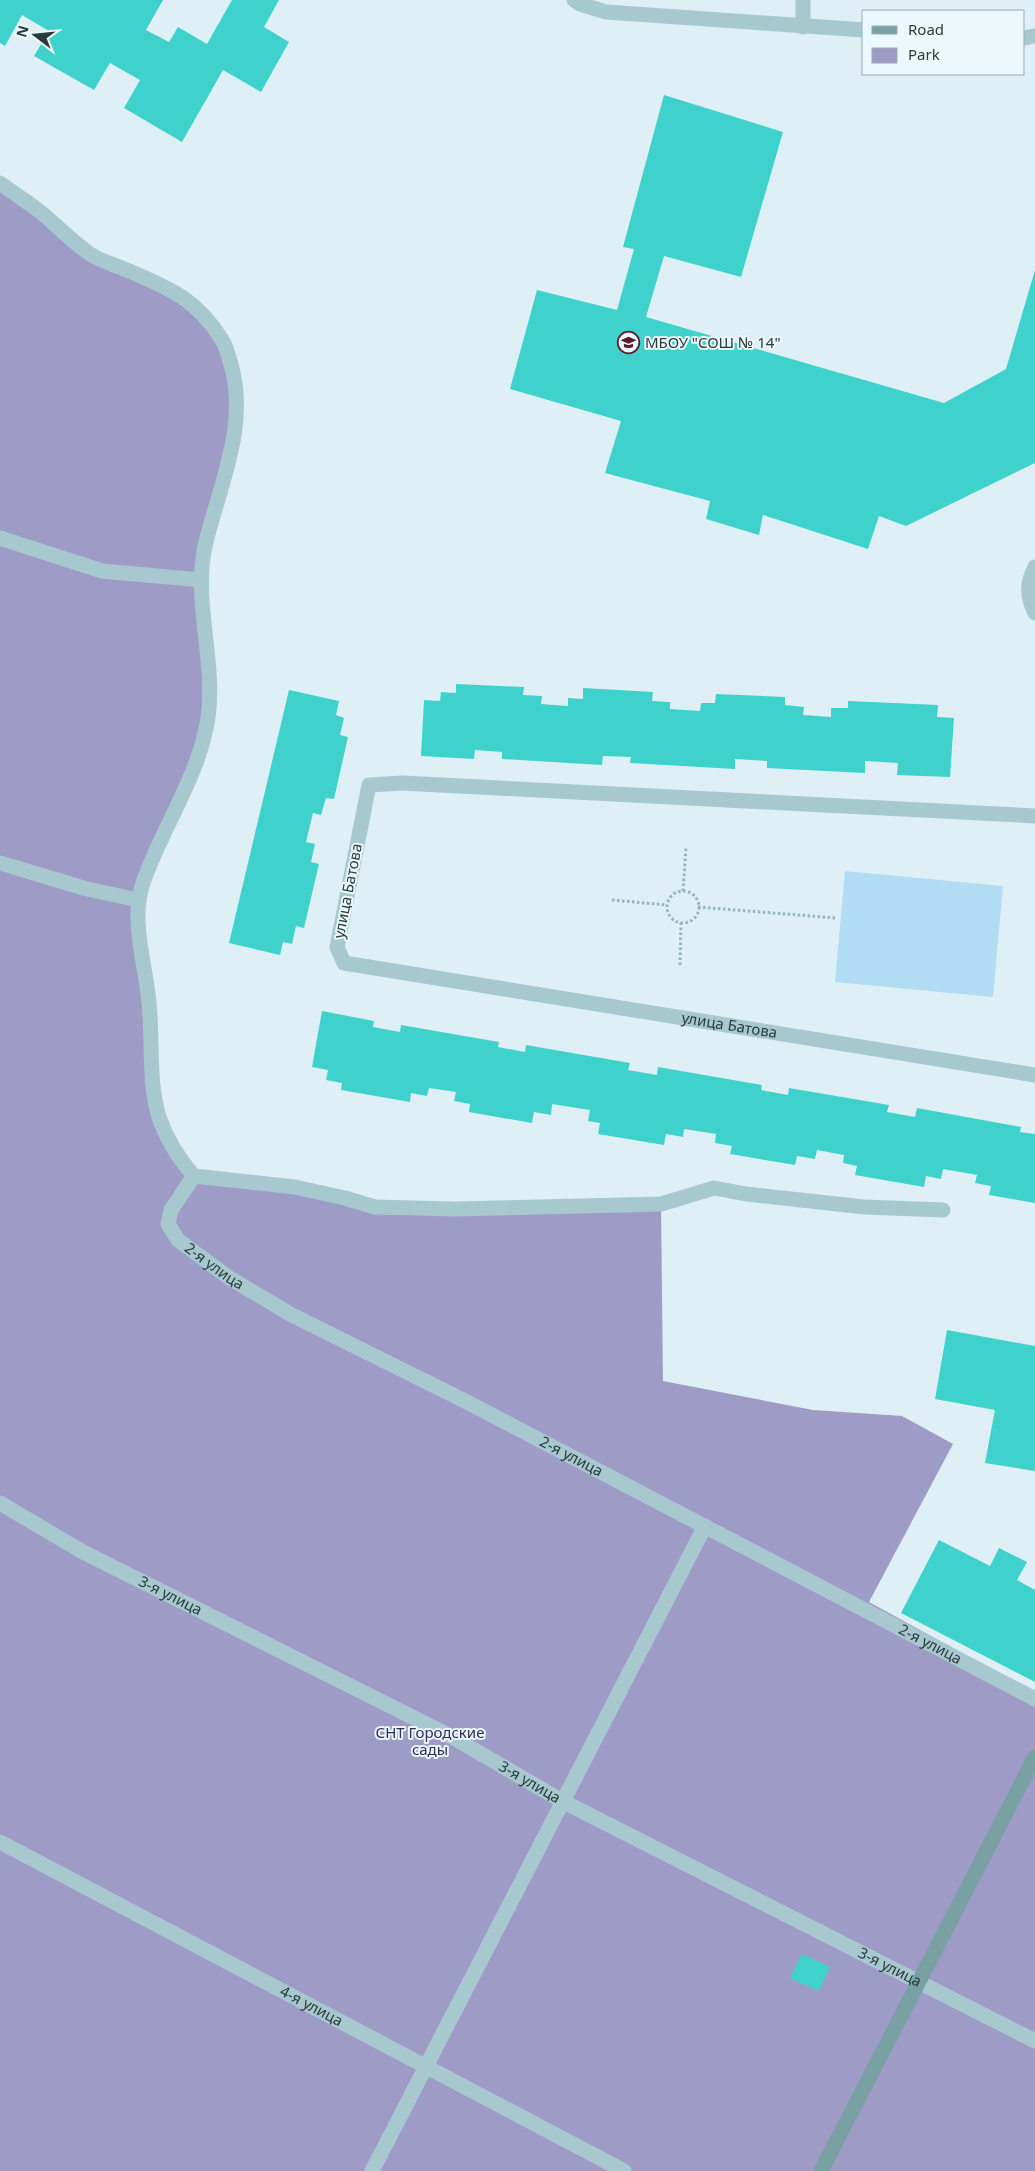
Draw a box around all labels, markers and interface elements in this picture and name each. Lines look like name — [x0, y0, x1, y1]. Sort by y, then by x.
north arrow — [10, 10, 60, 60]
legend — [862, 10, 1025, 75]
text: Road — [908, 19, 944, 39]
text: N — [11, 23, 33, 39]
text: Park — [908, 44, 940, 64]
school or university icon: МБОУ "СОШ № 14" — [617, 331, 641, 355]
place label: МБОУ "СОШ № 14" — [645, 332, 781, 352]
street label: улица Батова — [328, 842, 366, 940]
street label: улица Батова — [680, 1007, 779, 1042]
street label: 2-я улица — [181, 1237, 248, 1293]
street label: 2-я улица — [537, 1431, 607, 1480]
street label: 3-я улица — [136, 1571, 206, 1619]
street label: 2-я улица — [896, 1619, 966, 1668]
park label: СНТ Городские сады — [376, 1722, 484, 1759]
street label: 3-я улица — [496, 1755, 565, 1807]
street label: 3-я улица — [855, 1942, 925, 1991]
street label: 4-я улица — [277, 1980, 347, 2030]

